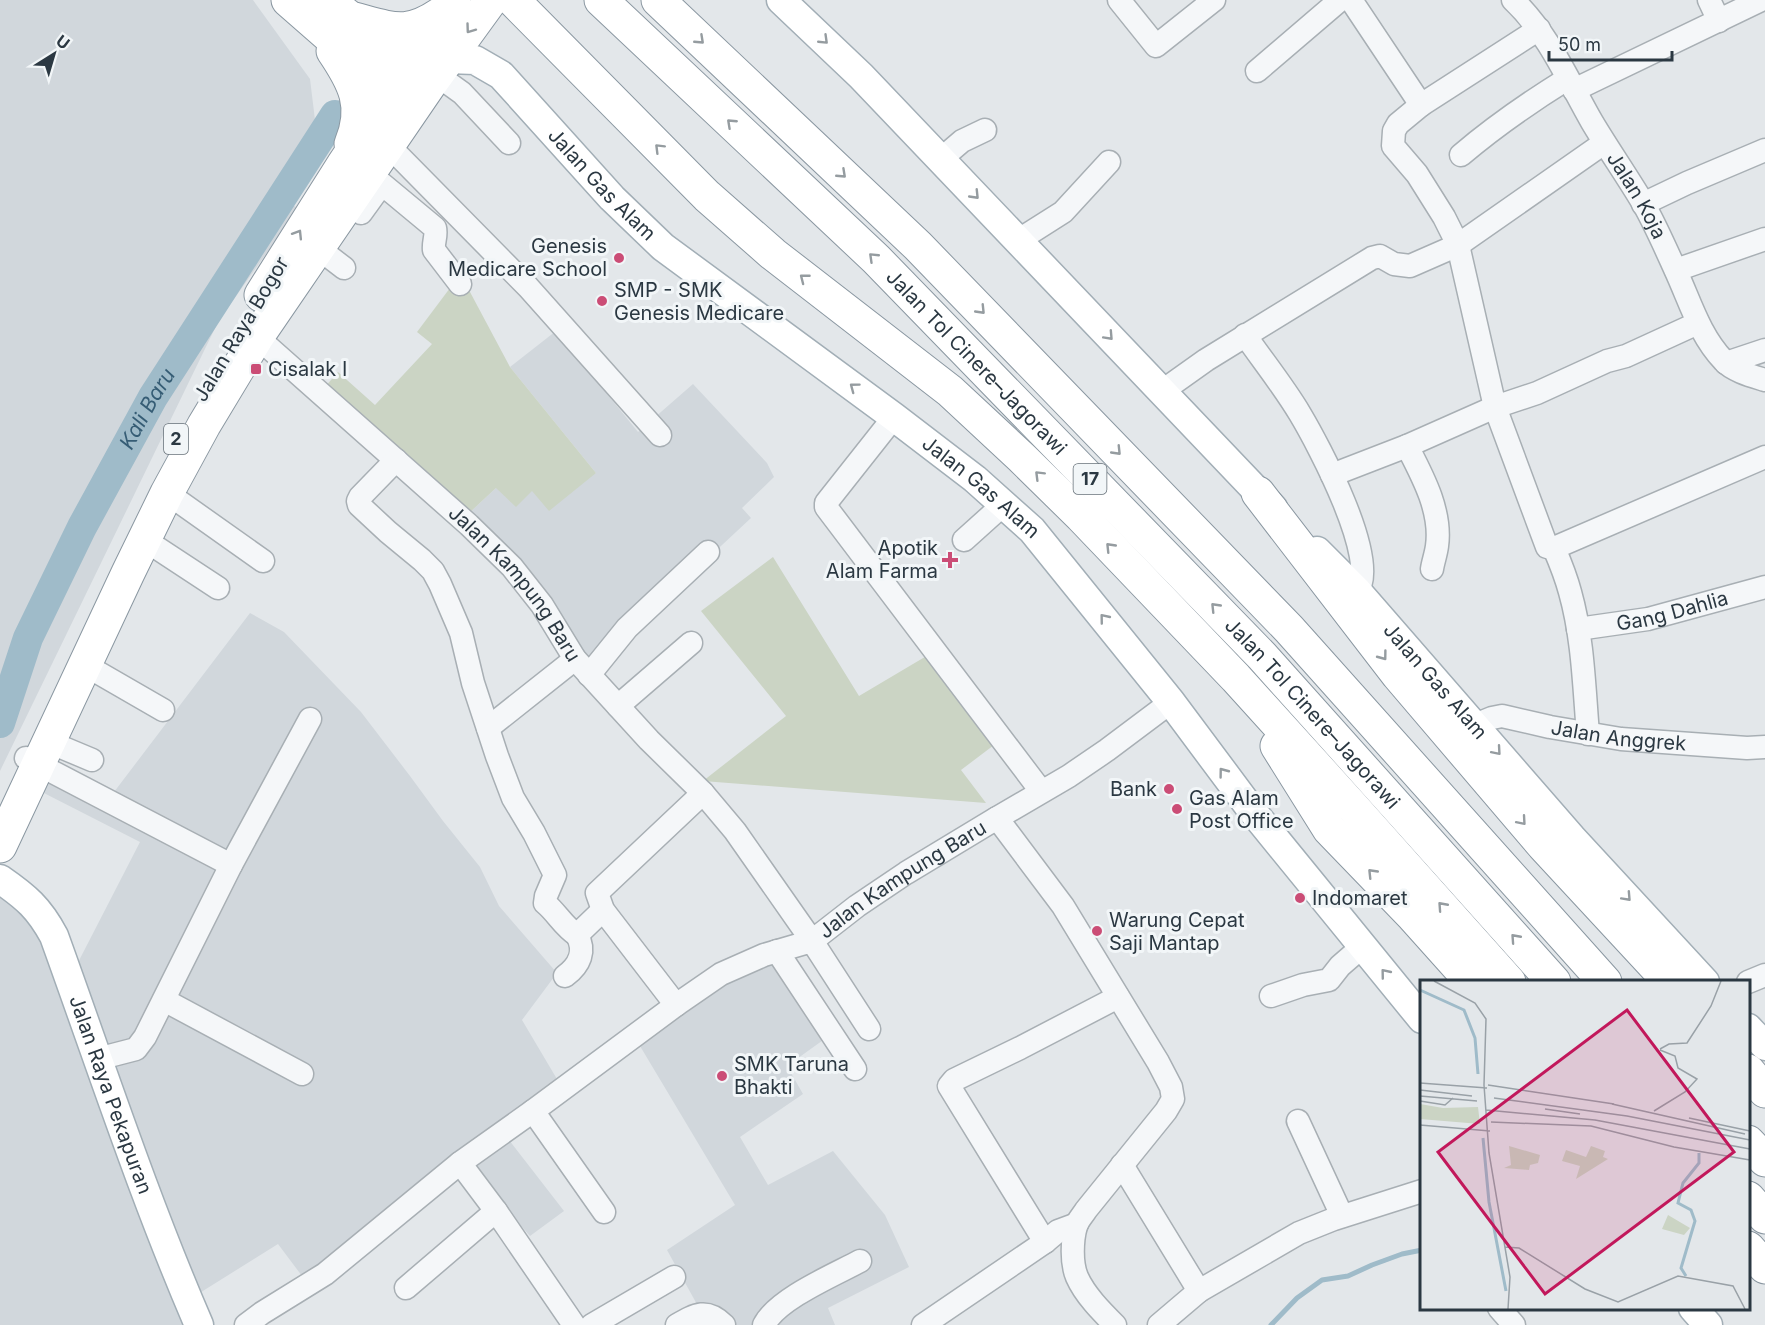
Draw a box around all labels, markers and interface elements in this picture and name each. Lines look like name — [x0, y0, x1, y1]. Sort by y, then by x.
one-way arrow — [466, 23, 477, 34]
north arrow — [24, 24, 84, 84]
scale bar — [1549, 24, 1672, 62]
text: U — [52, 31, 74, 54]
one-way arrow — [693, 33, 704, 44]
one-way arrow — [816, 33, 827, 44]
text: 50 m — [1558, 34, 1601, 55]
one-way arrow — [728, 119, 738, 130]
street label: Jalan Gas Alam — [543, 123, 661, 246]
one-way arrow — [656, 145, 667, 156]
street label: Jalan Koja — [1602, 147, 1671, 243]
one-way arrow — [835, 167, 846, 178]
one-way arrow — [968, 188, 979, 198]
one-way arrow — [291, 230, 303, 240]
place label: Genesis Medicare School — [448, 234, 607, 281]
marker: Genesis Medicare School — [612, 251, 626, 265]
street label: Jalan Raya Bogor — [188, 252, 294, 406]
one-way arrow — [870, 253, 880, 264]
street label: Jalan Tol Cinere–Jagorawi — [881, 265, 1072, 460]
one-way arrow — [800, 275, 811, 286]
place label: SMP - SMK Genesis Medicare — [614, 278, 784, 325]
marker: SMP - SMK Genesis Medicare — [595, 294, 609, 308]
one-way arrow — [974, 304, 985, 314]
one-way arrow — [1102, 330, 1113, 340]
place label: Cisalak I — [268, 357, 347, 381]
marker: Cisalak I — [249, 362, 263, 376]
water label: Kali Baru — [114, 363, 180, 453]
one-way arrow — [850, 383, 861, 394]
road number: 2 — [164, 424, 188, 454]
street label: Jalan Gas Alam — [917, 431, 1045, 543]
one-way arrow — [1109, 443, 1120, 454]
road number: 17 — [1074, 464, 1106, 494]
one-way arrow — [1036, 471, 1046, 482]
street label: Jalan Kampung Baru — [444, 501, 586, 666]
place label: Apotik Alam Farma — [826, 536, 938, 583]
one-way arrow — [1107, 543, 1118, 554]
marker: Apotik Alam Farma — [943, 553, 957, 567]
street label: Gang Dahlia — [1615, 586, 1731, 635]
one-way arrow — [1211, 604, 1222, 615]
street label: Jalan Tol Cinere–Jagorawi — [1220, 613, 1405, 814]
one-way arrow — [1101, 614, 1112, 625]
street label: Jalan Gas Alam — [1378, 618, 1492, 744]
one-way arrow — [1375, 649, 1386, 660]
street label: Jalan Anggrek — [1549, 715, 1687, 756]
one-way arrow — [1490, 744, 1501, 755]
one-way arrow — [1220, 768, 1231, 779]
place label: Bank — [1110, 777, 1157, 801]
marker: Bank — [1162, 782, 1176, 796]
place label: Gas Alam Post Office — [1189, 786, 1294, 833]
marker: Gas Alam Post Office — [1170, 802, 1184, 816]
one-way arrow — [1515, 814, 1526, 825]
street label: Jalan Kampung Baru — [814, 815, 990, 943]
one-way arrow — [1368, 870, 1379, 881]
place label: Indomaret — [1312, 886, 1408, 910]
one-way arrow — [1620, 890, 1631, 900]
marker: Indomaret — [1293, 891, 1307, 905]
one-way arrow — [1438, 903, 1449, 913]
place label: Warung Cepat Saji Mantap — [1109, 908, 1245, 955]
marker: Warung Cepat Saji Mantap — [1090, 924, 1104, 938]
one-way arrow — [1511, 934, 1522, 945]
one-way arrow — [1381, 969, 1392, 980]
inset map — [1420, 980, 1750, 1310]
street label: Jalan Raya Pekapuran — [64, 992, 157, 1197]
place label: SMK Taruna Bhakti — [734, 1052, 849, 1099]
marker: SMK Taruna Bhakti — [715, 1069, 729, 1083]

